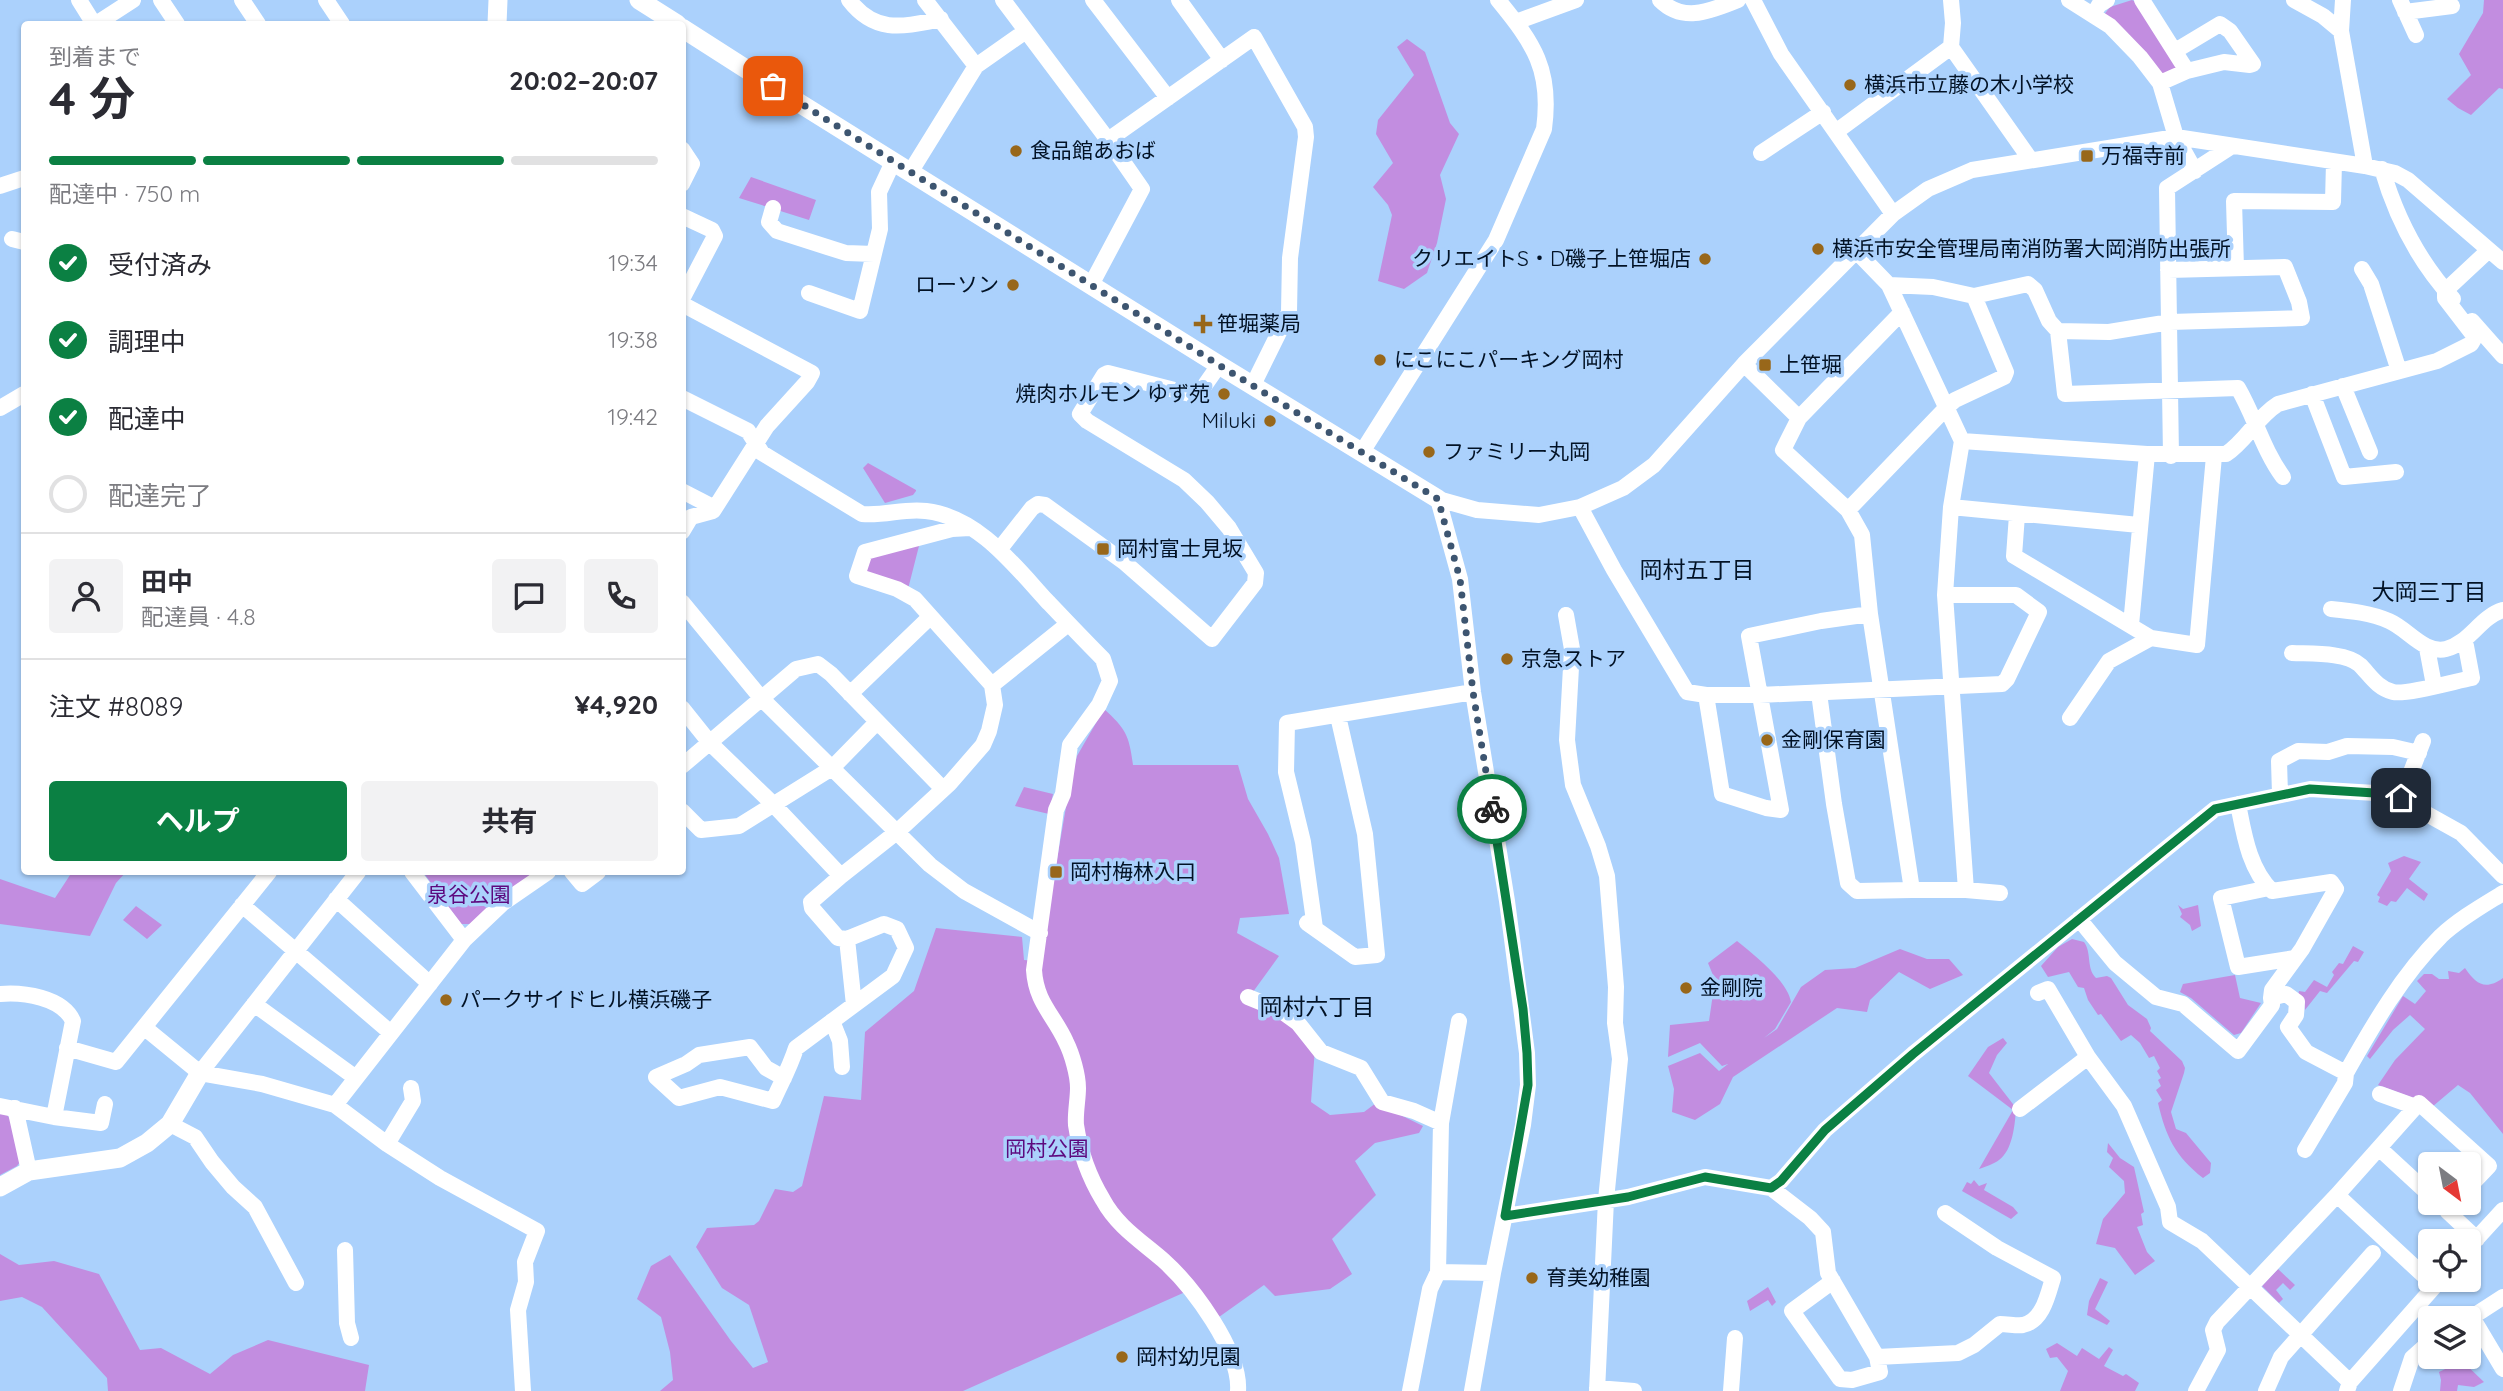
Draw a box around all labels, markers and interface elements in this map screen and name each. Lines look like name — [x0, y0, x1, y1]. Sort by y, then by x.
text: 到着まで — [49, 42, 141, 71]
pin — [743, 56, 803, 116]
text: 20:02–20:07 — [509, 64, 658, 97]
icon: bag — [754, 67, 792, 105]
text: 4 分 — [49, 69, 135, 127]
place label: 横浜市立藤の木小学校 — [1864, 71, 2074, 97]
marker: 横浜市立藤の木小学校 — [1842, 77, 1858, 93]
place label: 食品館あおば — [1030, 137, 1156, 163]
place label: 万福寺前 — [2101, 142, 2185, 168]
marker: 食品館あおば — [1008, 143, 1024, 159]
marker: 万福寺前 — [2079, 148, 2095, 164]
text: 配達中 · 750 m — [49, 179, 200, 208]
place label: 横浜市安全管理局南消防署大岡消防出張所 — [1832, 235, 2231, 261]
marker: 横浜市安全管理局南消防署大岡消防出張所 — [1810, 241, 1826, 257]
icon: check — [49, 244, 87, 282]
place label: クリエイトS・D磯子上笹堀店 — [1412, 245, 1691, 271]
text: 受付済み — [108, 248, 212, 281]
text: 19:34 — [608, 248, 658, 277]
marker: クリエイトS・D磯子上笹堀店 — [1697, 251, 1713, 267]
place label: ローソン — [915, 271, 999, 297]
marker: ローソン — [1005, 277, 1021, 293]
place label: 笹堀薬局 — [1217, 310, 1301, 336]
marker: 笹堀薬局 — [1195, 316, 1211, 332]
icon: check — [49, 321, 87, 359]
text: 調理中 — [108, 325, 186, 358]
text: 19:38 — [608, 325, 658, 354]
place label: にこにこパーキング岡村 — [1394, 346, 1624, 372]
place label: 上笹堀 — [1779, 351, 1842, 377]
marker: にこにこパーキング岡村 — [1372, 352, 1388, 368]
marker: 上笹堀 — [1757, 357, 1773, 373]
place label: 焼肉ホルモン ゆず苑 — [1015, 380, 1210, 406]
marker: 焼肉ホルモン ゆず苑 — [1216, 386, 1232, 402]
icon: check — [49, 398, 87, 436]
text: 配達中 — [108, 402, 186, 435]
text: 19:42 — [607, 402, 658, 431]
place label: Miluki — [1202, 407, 1256, 433]
marker: Miluki — [1262, 413, 1278, 429]
place label: ファミリー丸岡 — [1443, 438, 1590, 464]
marker: ファミリー丸岡 — [1421, 444, 1437, 460]
text: 配達完了 — [108, 479, 212, 512]
place label: 岡村富士見坂 — [1117, 535, 1243, 561]
marker: 岡村富士見坂 — [1095, 541, 1111, 557]
district label: 岡村五丁目 — [1640, 555, 1755, 584]
button: person — [49, 559, 123, 633]
button: chat — [492, 559, 566, 633]
button: phone — [584, 559, 658, 633]
text: 田中 — [141, 565, 193, 598]
district label: 大岡三丁目 — [2372, 577, 2487, 606]
text: 配達員 · 4.8 — [141, 602, 256, 631]
place label: 京急ストア — [1521, 645, 1626, 671]
marker: 京急ストア — [1499, 651, 1515, 667]
text: ¥4,920 — [575, 688, 658, 721]
text: 注文 #8089 — [49, 690, 183, 723]
place label: 金剛保育園 — [1781, 726, 1886, 752]
marker: 金剛保育園 — [1759, 732, 1775, 748]
pin — [2371, 768, 2431, 828]
courier — [1457, 774, 1527, 844]
icon: home — [2382, 779, 2420, 817]
button: ヘルプ — [49, 781, 347, 861]
button: 共有 — [361, 781, 658, 861]
icon: bike — [1473, 790, 1511, 828]
place label: 岡村梅林入口 — [1070, 858, 1196, 884]
marker: 岡村梅林入口 — [1048, 864, 1064, 880]
park label: 泉谷公園 — [427, 881, 511, 907]
place label: 金剛院 — [1700, 974, 1763, 1000]
marker: 金剛院 — [1678, 980, 1694, 996]
place label: パークサイドヒル横浜磯子 — [460, 986, 712, 1012]
marker: パークサイドヒル横浜磯子 — [438, 992, 454, 1008]
district label: 岡村六丁目 — [1260, 992, 1375, 1021]
park label: 岡村公園 — [1005, 1135, 1089, 1161]
north arrow — [2418, 1152, 2482, 1214]
map controls — [2418, 1152, 2481, 1369]
button: locate — [2418, 1229, 2481, 1292]
place label: 育美幼稚園 — [1546, 1264, 1651, 1290]
marker: 育美幼稚園 — [1524, 1270, 1540, 1286]
button: layers — [2418, 1306, 2481, 1369]
place label: 岡村幼児園 — [1136, 1343, 1241, 1369]
marker: 岡村幼児園 — [1114, 1349, 1130, 1365]

